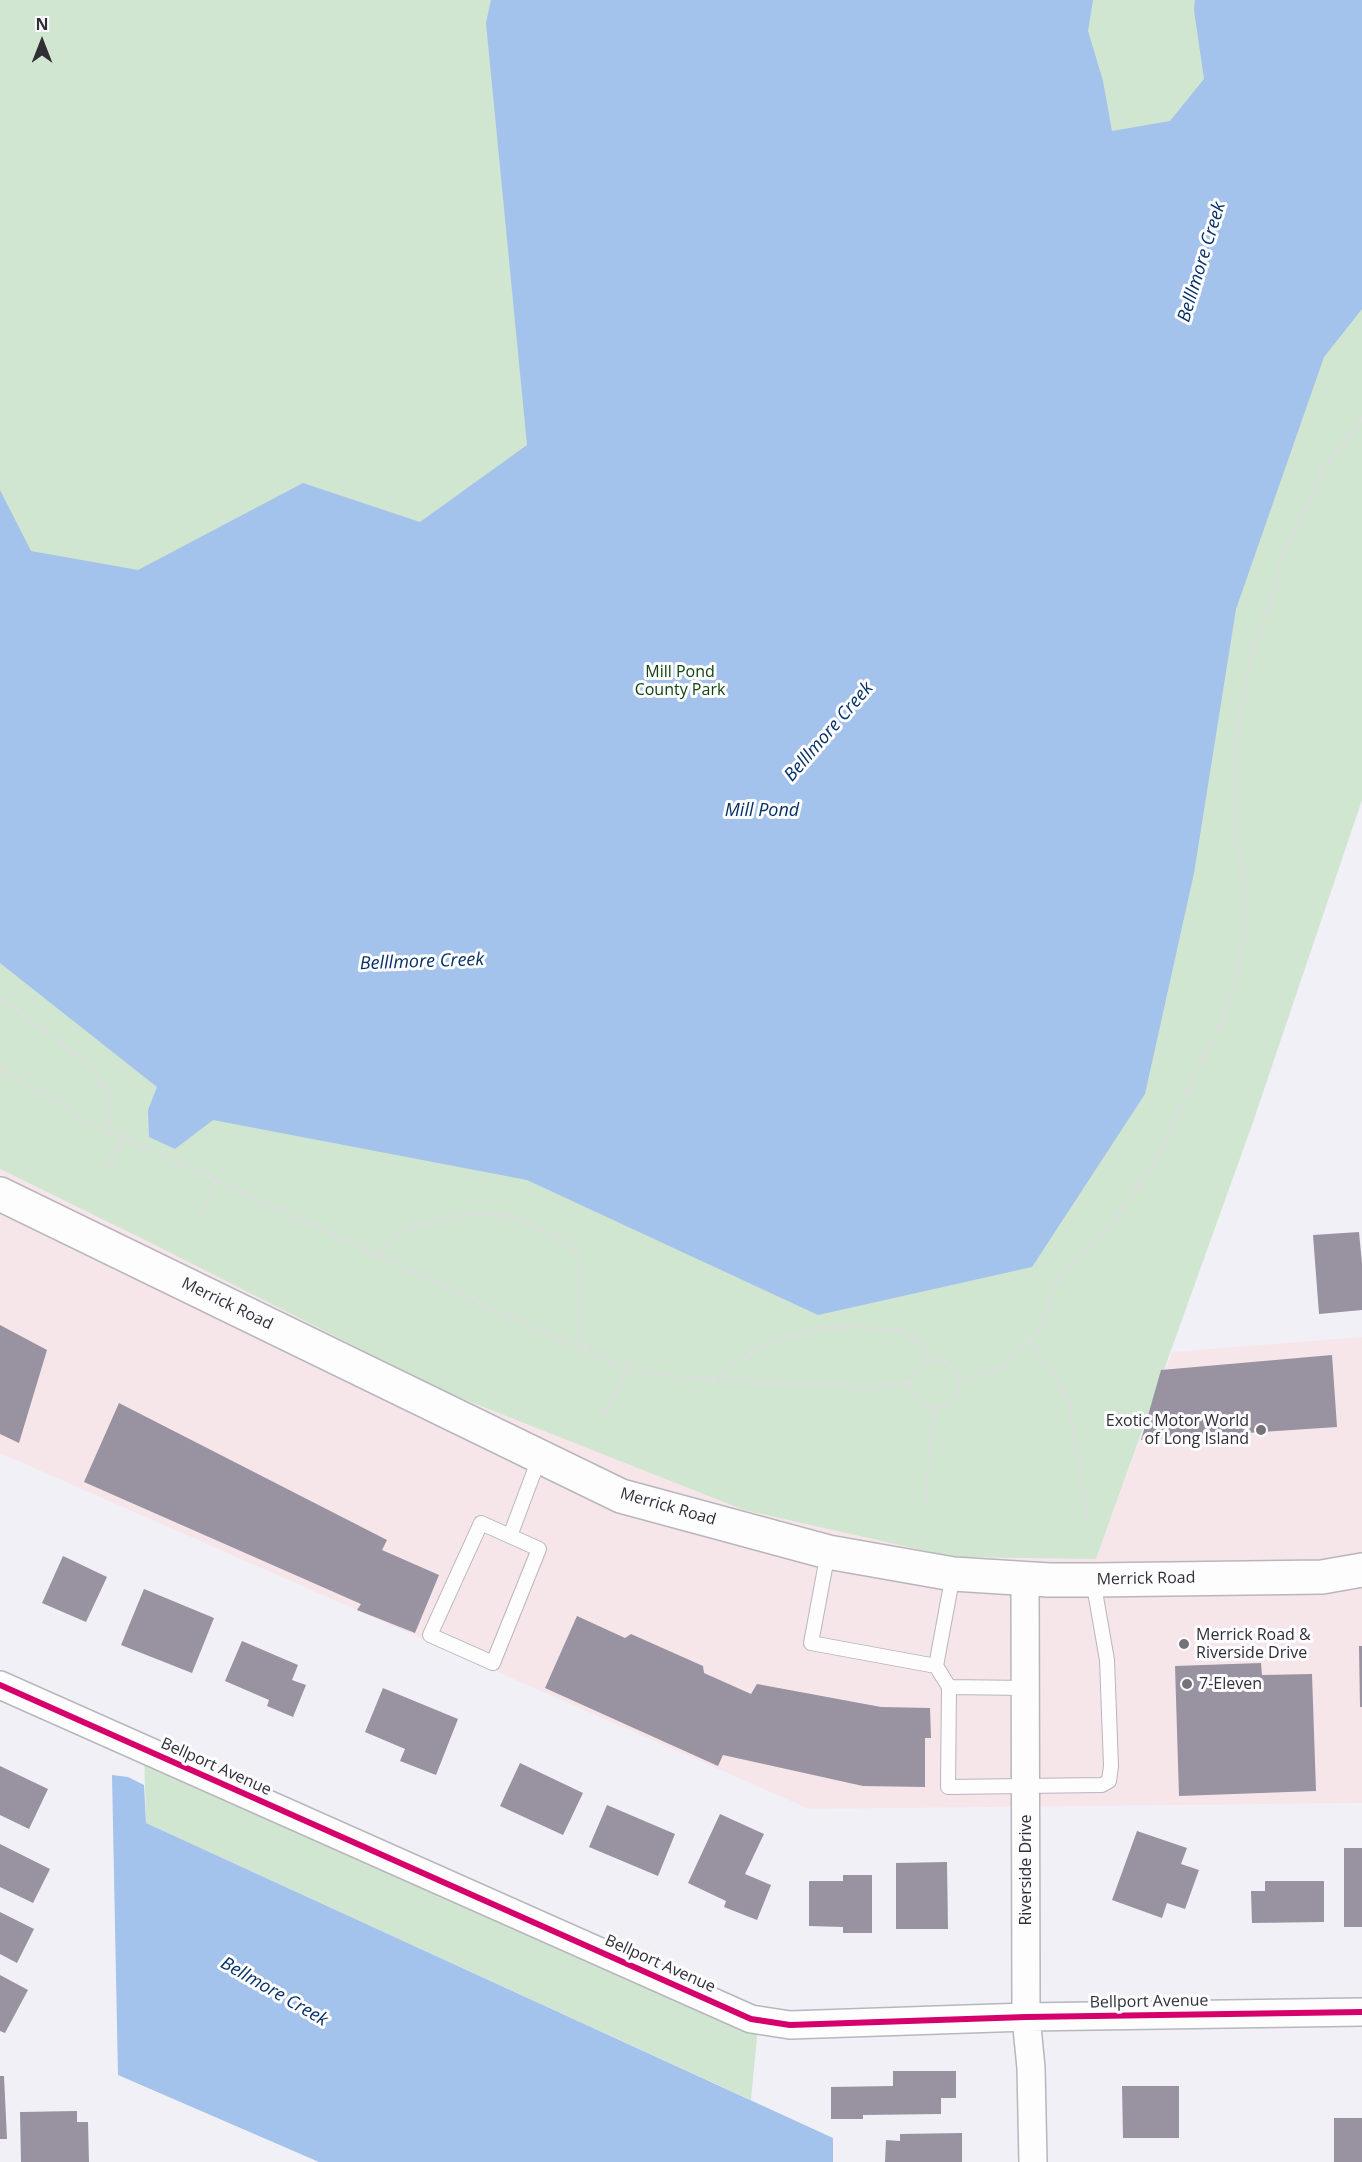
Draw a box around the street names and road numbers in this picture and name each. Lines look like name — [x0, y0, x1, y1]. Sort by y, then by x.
street label: Merrick Road — [178, 1274, 276, 1334]
street label: Merrick Road — [618, 1484, 718, 1530]
street label: Merrick Road — [1096, 1569, 1196, 1589]
street label: Bellport Avenue — [158, 1734, 274, 1800]
street label: Riverside Drive — [1016, 1814, 1036, 1926]
street label: Bellport Avenue — [602, 1931, 718, 1997]
street label: Bellport Avenue — [1089, 1991, 1209, 2013]

